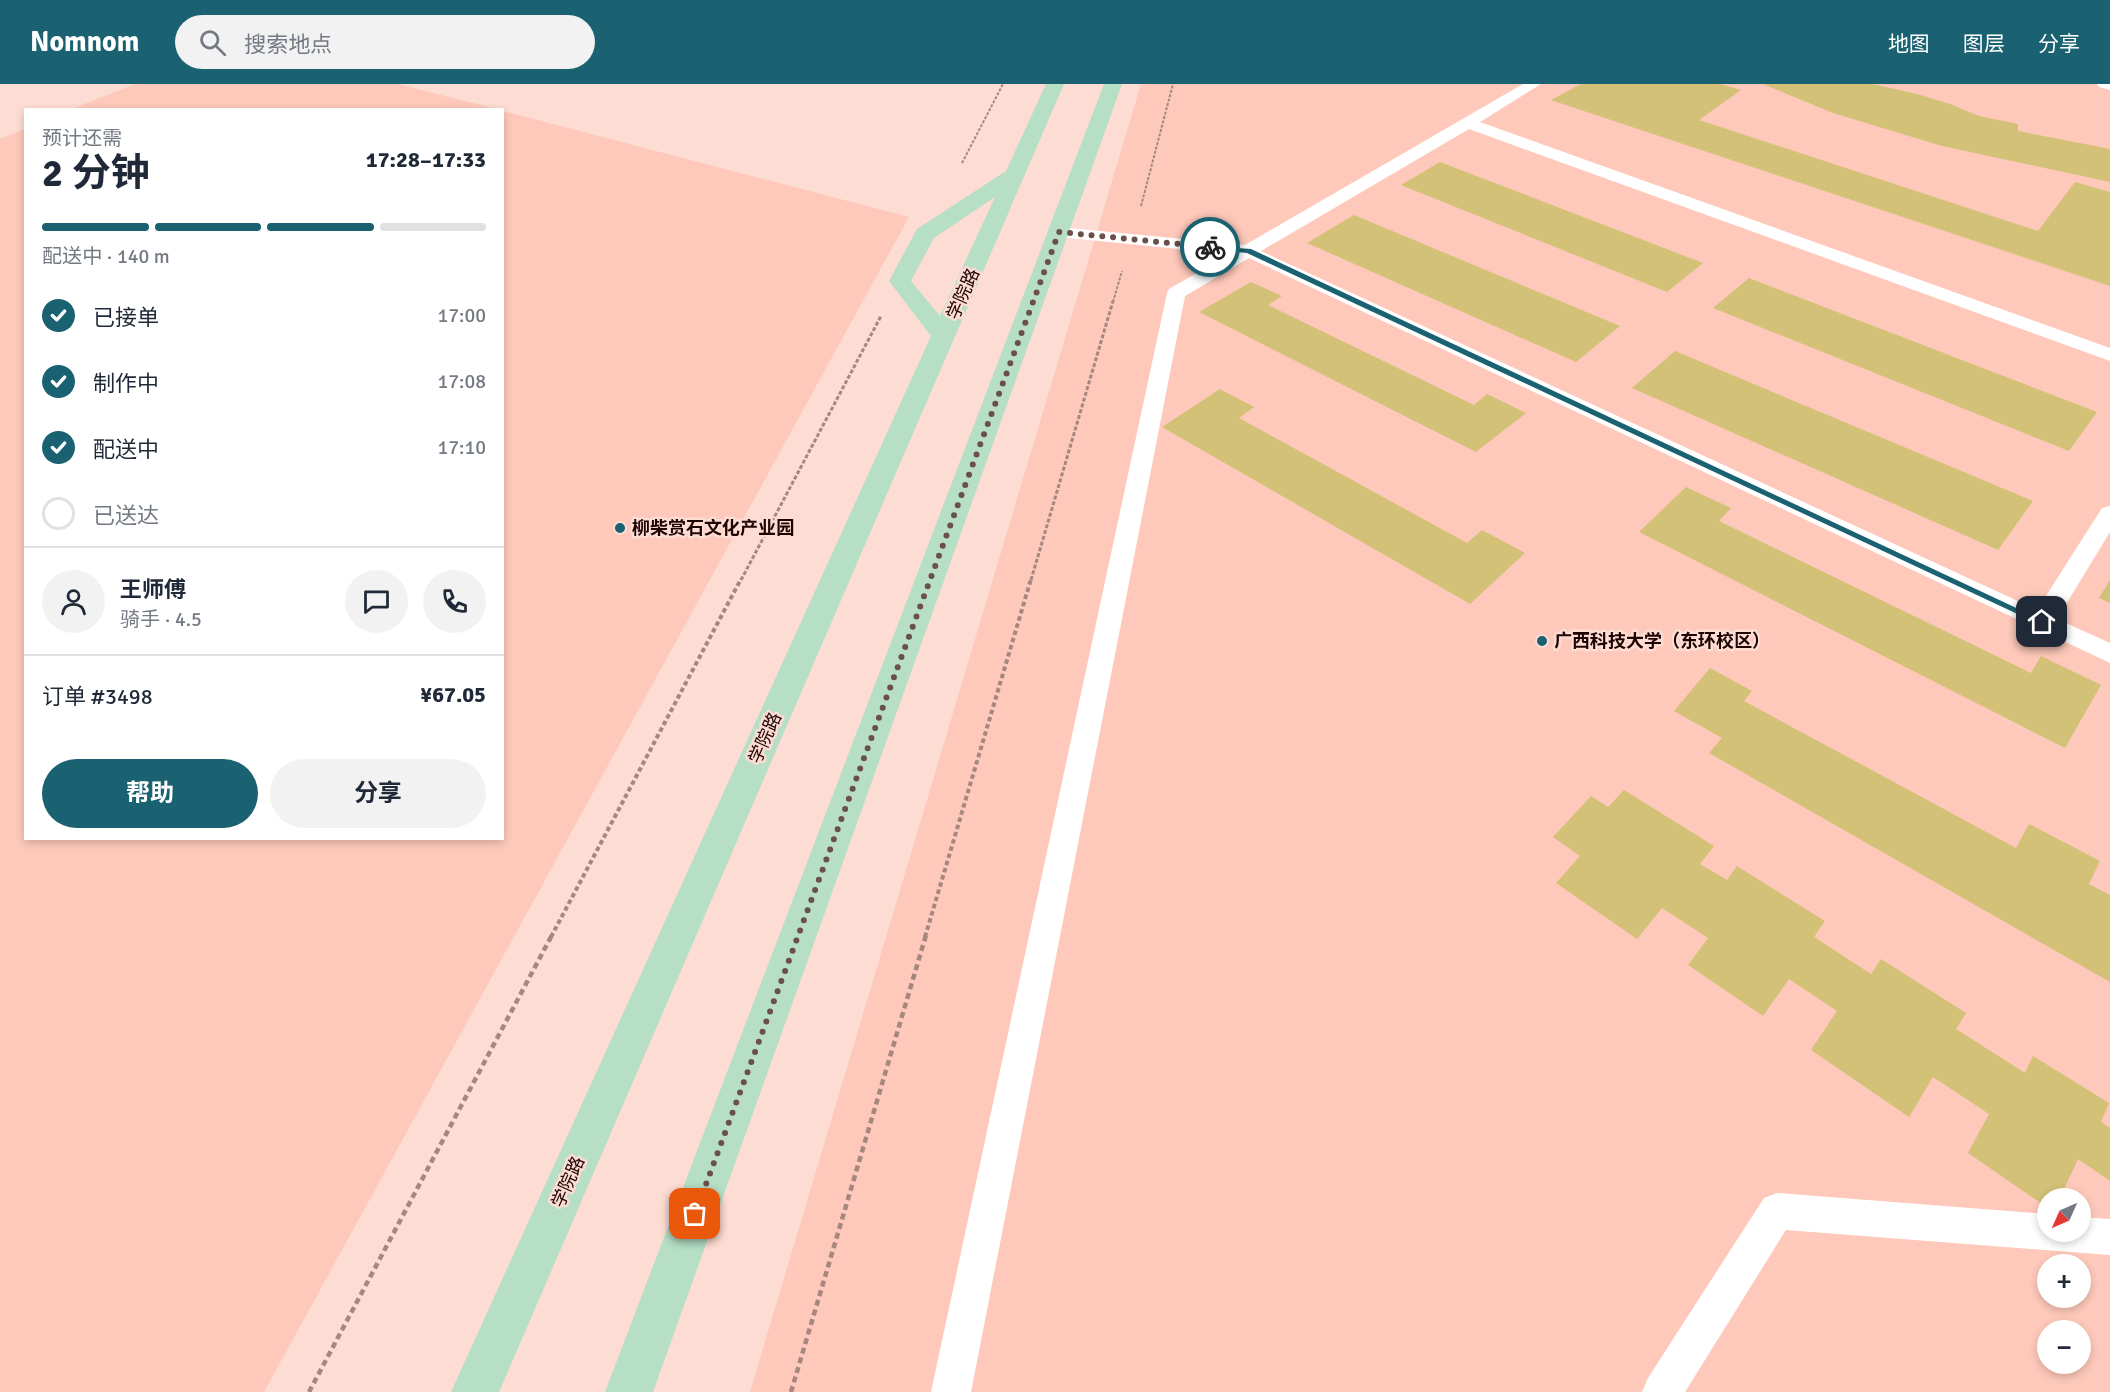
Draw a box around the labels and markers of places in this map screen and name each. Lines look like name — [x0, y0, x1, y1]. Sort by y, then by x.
place label: 柳柴赏石文化产业园 — [632, 517, 794, 539]
marker: 柳柴赏石文化产业园 — [613, 521, 627, 535]
pin — [2016, 596, 2067, 647]
place label: 广西科技大学（东环校区） — [1554, 630, 1770, 652]
marker: 广西科技大学（东环校区） — [1535, 634, 1549, 648]
pin — [669, 1188, 720, 1239]

